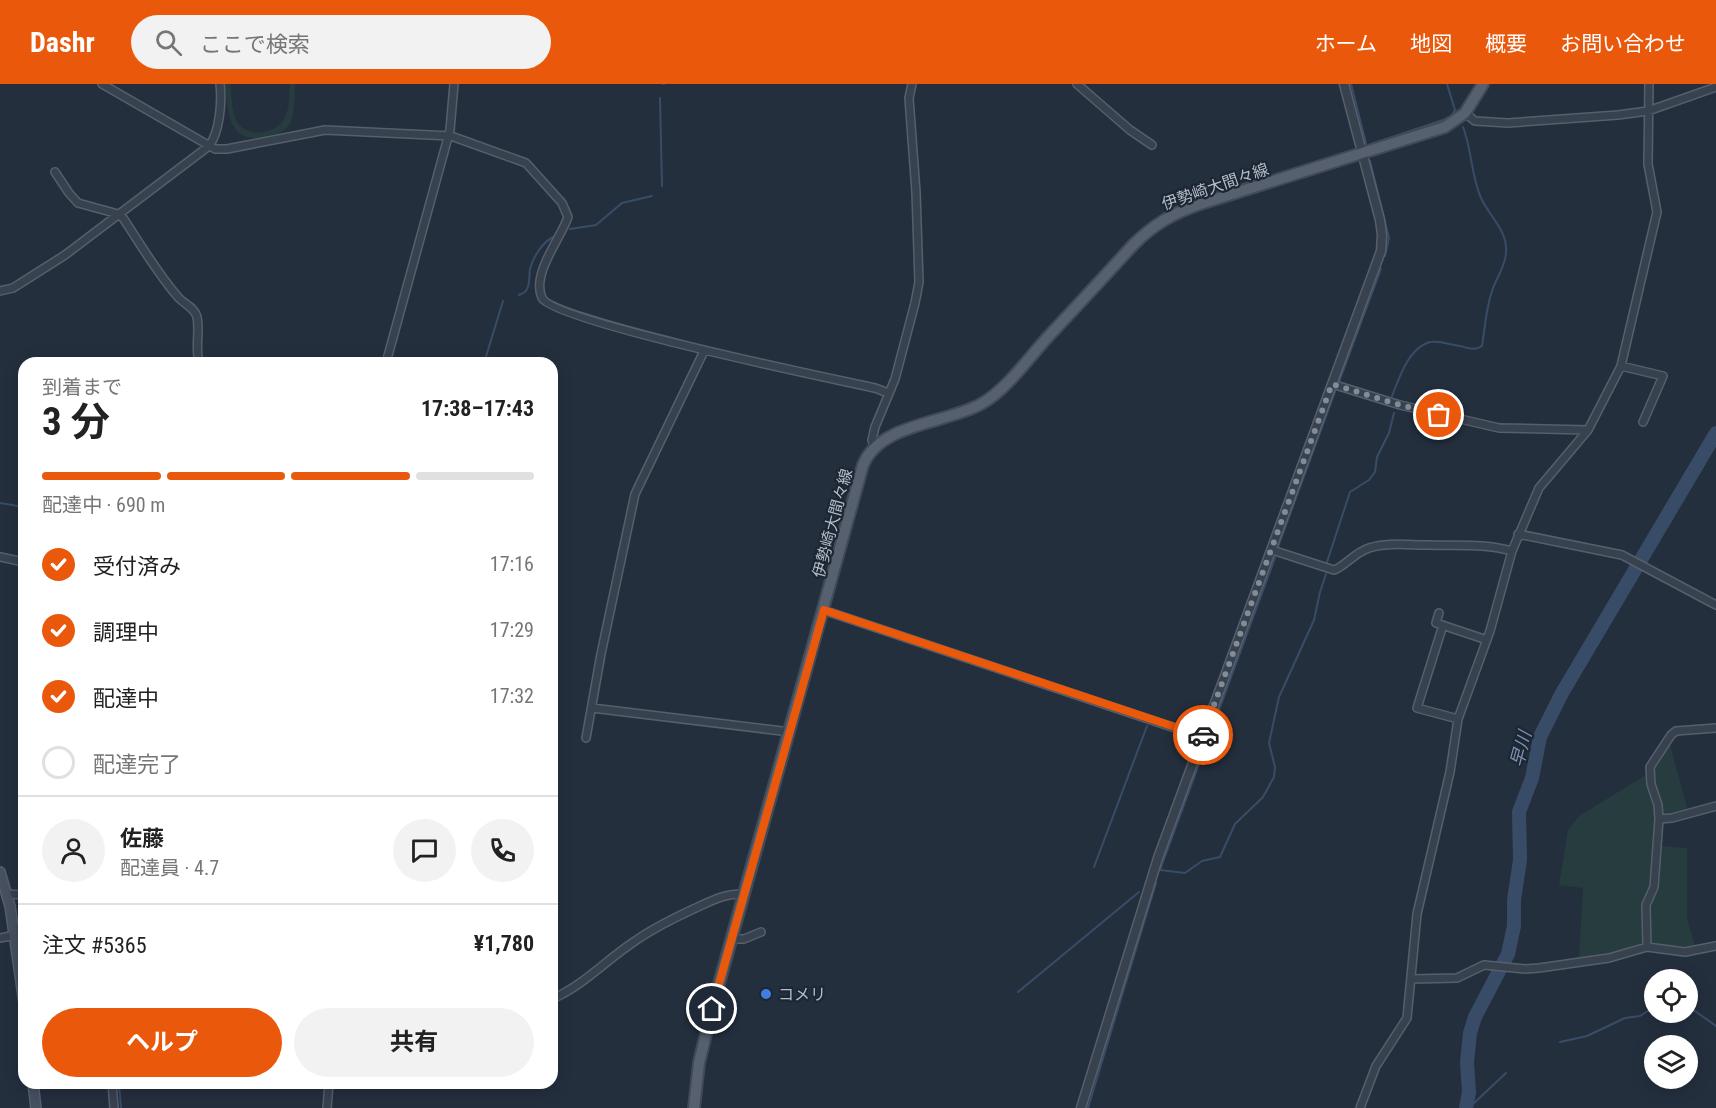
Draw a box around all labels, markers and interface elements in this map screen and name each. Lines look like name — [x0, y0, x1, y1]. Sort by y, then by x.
search box — [131, 15, 551, 69]
text: Dashr — [30, 26, 95, 59]
icon: search — [152, 26, 185, 59]
text: ここで検索 — [200, 32, 310, 57]
text: ホーム — [1315, 32, 1377, 56]
text: 地図 — [1410, 32, 1452, 56]
text: 概要 — [1485, 32, 1527, 56]
text: お問い合わせ — [1560, 32, 1686, 56]
street label: 伊勢崎大間々線 — [1159, 159, 1271, 214]
text: 到着まで — [42, 375, 122, 399]
pin — [1413, 389, 1464, 440]
text: 17:38–17:43 — [421, 396, 534, 421]
icon: bag — [1422, 398, 1455, 431]
text: 3 分 — [42, 399, 110, 445]
street label: 伊勢崎大間々線 — [809, 467, 856, 580]
text: 配達中 · 690 m — [42, 493, 165, 517]
icon: check — [42, 548, 75, 581]
text: 17:16 — [490, 552, 534, 576]
text: 受付済み — [93, 554, 181, 579]
icon: check — [42, 614, 75, 647]
text: 17:29 — [490, 618, 534, 642]
text: 調理中 — [93, 620, 159, 645]
icon: check — [42, 680, 75, 713]
text: 17:32 — [490, 684, 534, 708]
text: 配達中 — [93, 686, 159, 711]
courier — [1173, 705, 1233, 765]
icon: car — [1187, 719, 1220, 752]
water label: 早川 — [1506, 727, 1536, 769]
text: 配達完了 — [93, 752, 181, 777]
button: person — [42, 819, 105, 882]
button: chat — [393, 819, 456, 882]
button: phone — [471, 819, 534, 882]
text: 佐藤 — [120, 826, 164, 851]
text: 配達員 · 4.7 — [120, 856, 219, 880]
text: ¥1,780 — [474, 931, 534, 956]
text: 注文 #5365 — [42, 933, 147, 958]
map controls — [1644, 969, 1698, 1089]
button: locate — [1644, 969, 1698, 1023]
pin — [686, 983, 737, 1034]
place label: コメリ — [778, 985, 826, 1004]
marker: コメリ — [759, 987, 773, 1001]
icon: home — [695, 992, 728, 1025]
button: ヘルプ — [42, 1008, 282, 1077]
button: 共有 — [294, 1008, 534, 1077]
button: layers — [1644, 1035, 1698, 1089]

